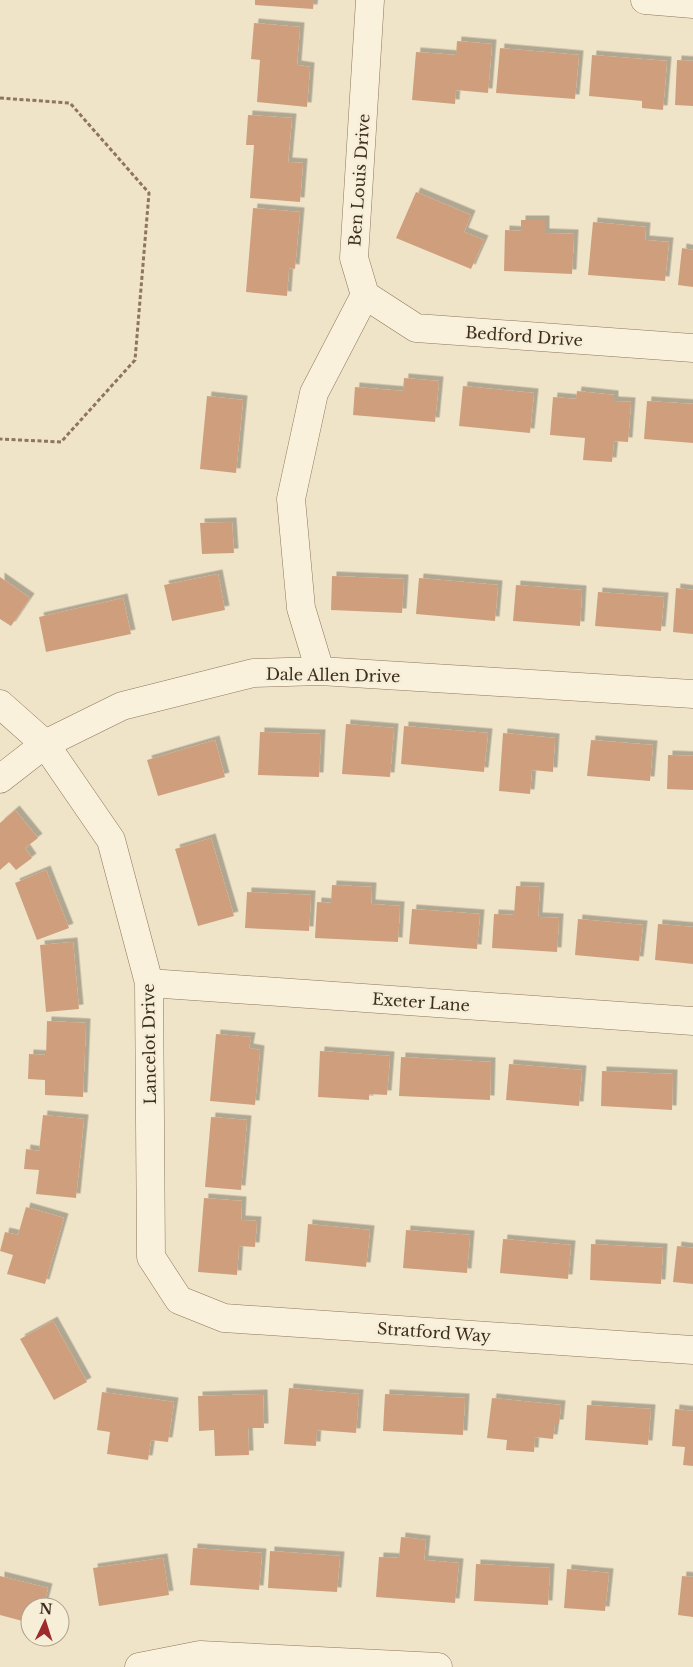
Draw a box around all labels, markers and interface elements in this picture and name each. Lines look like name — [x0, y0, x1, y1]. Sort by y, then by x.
street label: Ben Louis Drive — [344, 113, 374, 247]
street label: Bedford Drive — [465, 322, 583, 350]
street label: Dale Allen Drive — [266, 664, 400, 686]
street label: Lancelot Drive — [138, 983, 160, 1105]
street label: Exeter Lane — [371, 989, 471, 1015]
street label: Stratford Way — [376, 1318, 492, 1346]
north arrow — [20, 1597, 70, 1647]
text: N — [39, 1600, 53, 1618]

